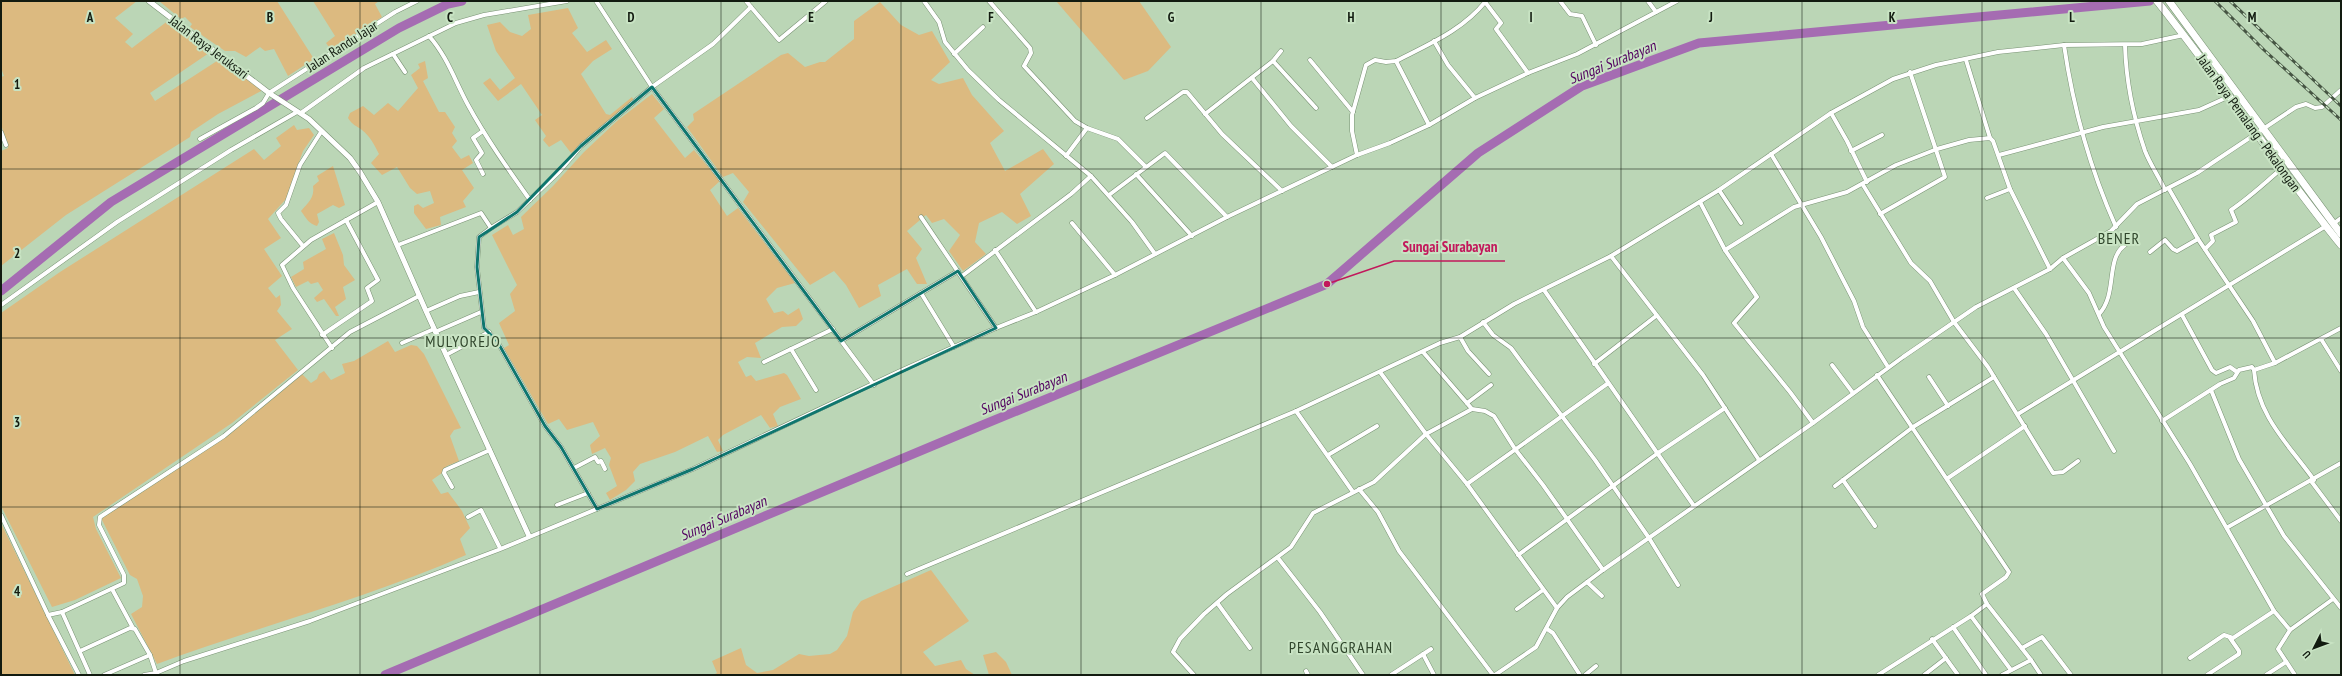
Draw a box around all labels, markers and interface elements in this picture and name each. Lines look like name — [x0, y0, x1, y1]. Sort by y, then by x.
text: A — [86, 9, 94, 26]
text: B — [267, 9, 273, 26]
text: C — [447, 9, 453, 26]
text: D — [628, 9, 635, 26]
text: E — [808, 9, 814, 26]
text: F — [988, 9, 994, 26]
text: G — [1168, 9, 1175, 26]
text: H — [1348, 9, 1355, 26]
text: I — [1529, 9, 1533, 26]
text: J — [1708, 9, 1713, 26]
text: K — [1889, 9, 1896, 26]
text: L — [2069, 9, 2075, 26]
text: M — [2248, 9, 2257, 26]
street label: Jalan Raya Jeruksari — [165, 11, 252, 83]
street label: Jalan Randu Jajar — [302, 16, 381, 76]
water label: Sungai Surabayan — [1566, 35, 1660, 88]
street label: Jalan Raya Pemalang - Pekalongan — [2192, 50, 2305, 195]
text: 1 — [14, 76, 20, 93]
district label: BENER — [2098, 228, 2140, 248]
callout: Sungai Surabayan — [1394, 234, 1505, 261]
text: Sungai Surabayan — [1403, 237, 1498, 256]
text: 2 — [14, 245, 20, 262]
district label: MULYOREJO — [425, 331, 501, 351]
water label: Sungai Surabayan — [977, 366, 1071, 419]
text: 3 — [14, 414, 20, 431]
water label: Sungai Surabayan — [677, 491, 770, 545]
text: 4 — [14, 583, 21, 600]
north arrow — [2294, 628, 2334, 668]
district label: PESANGGRAHAN — [1289, 637, 1393, 657]
text: U — [2299, 648, 2314, 661]

